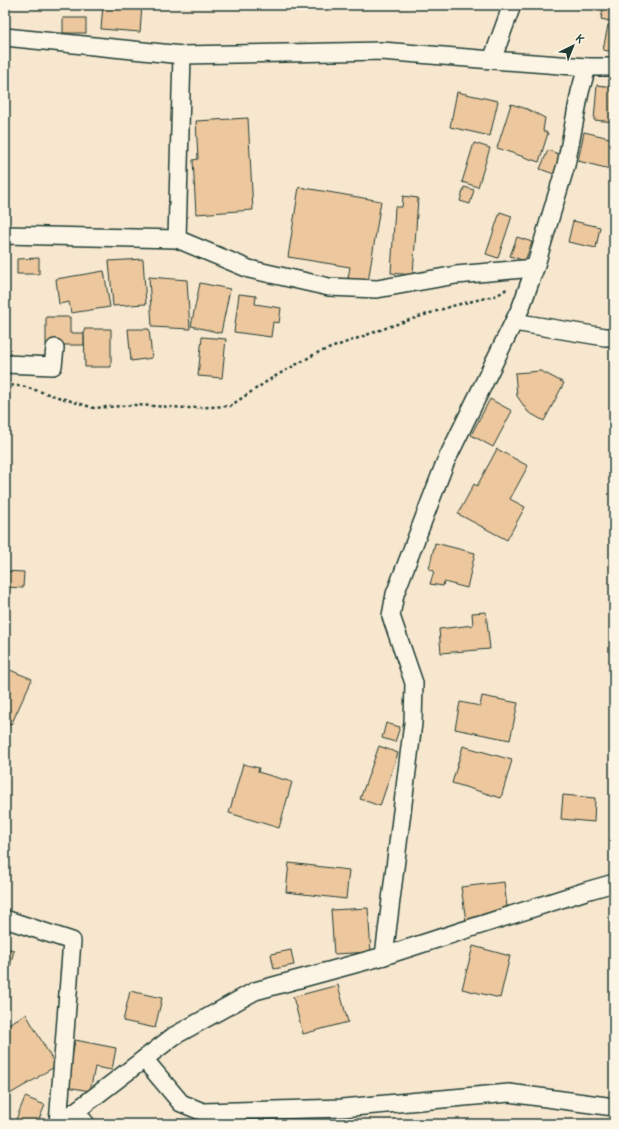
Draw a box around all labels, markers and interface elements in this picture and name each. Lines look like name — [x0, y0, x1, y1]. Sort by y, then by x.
north arrow — [553, 26, 593, 66]
text: K — [573, 32, 587, 46]

